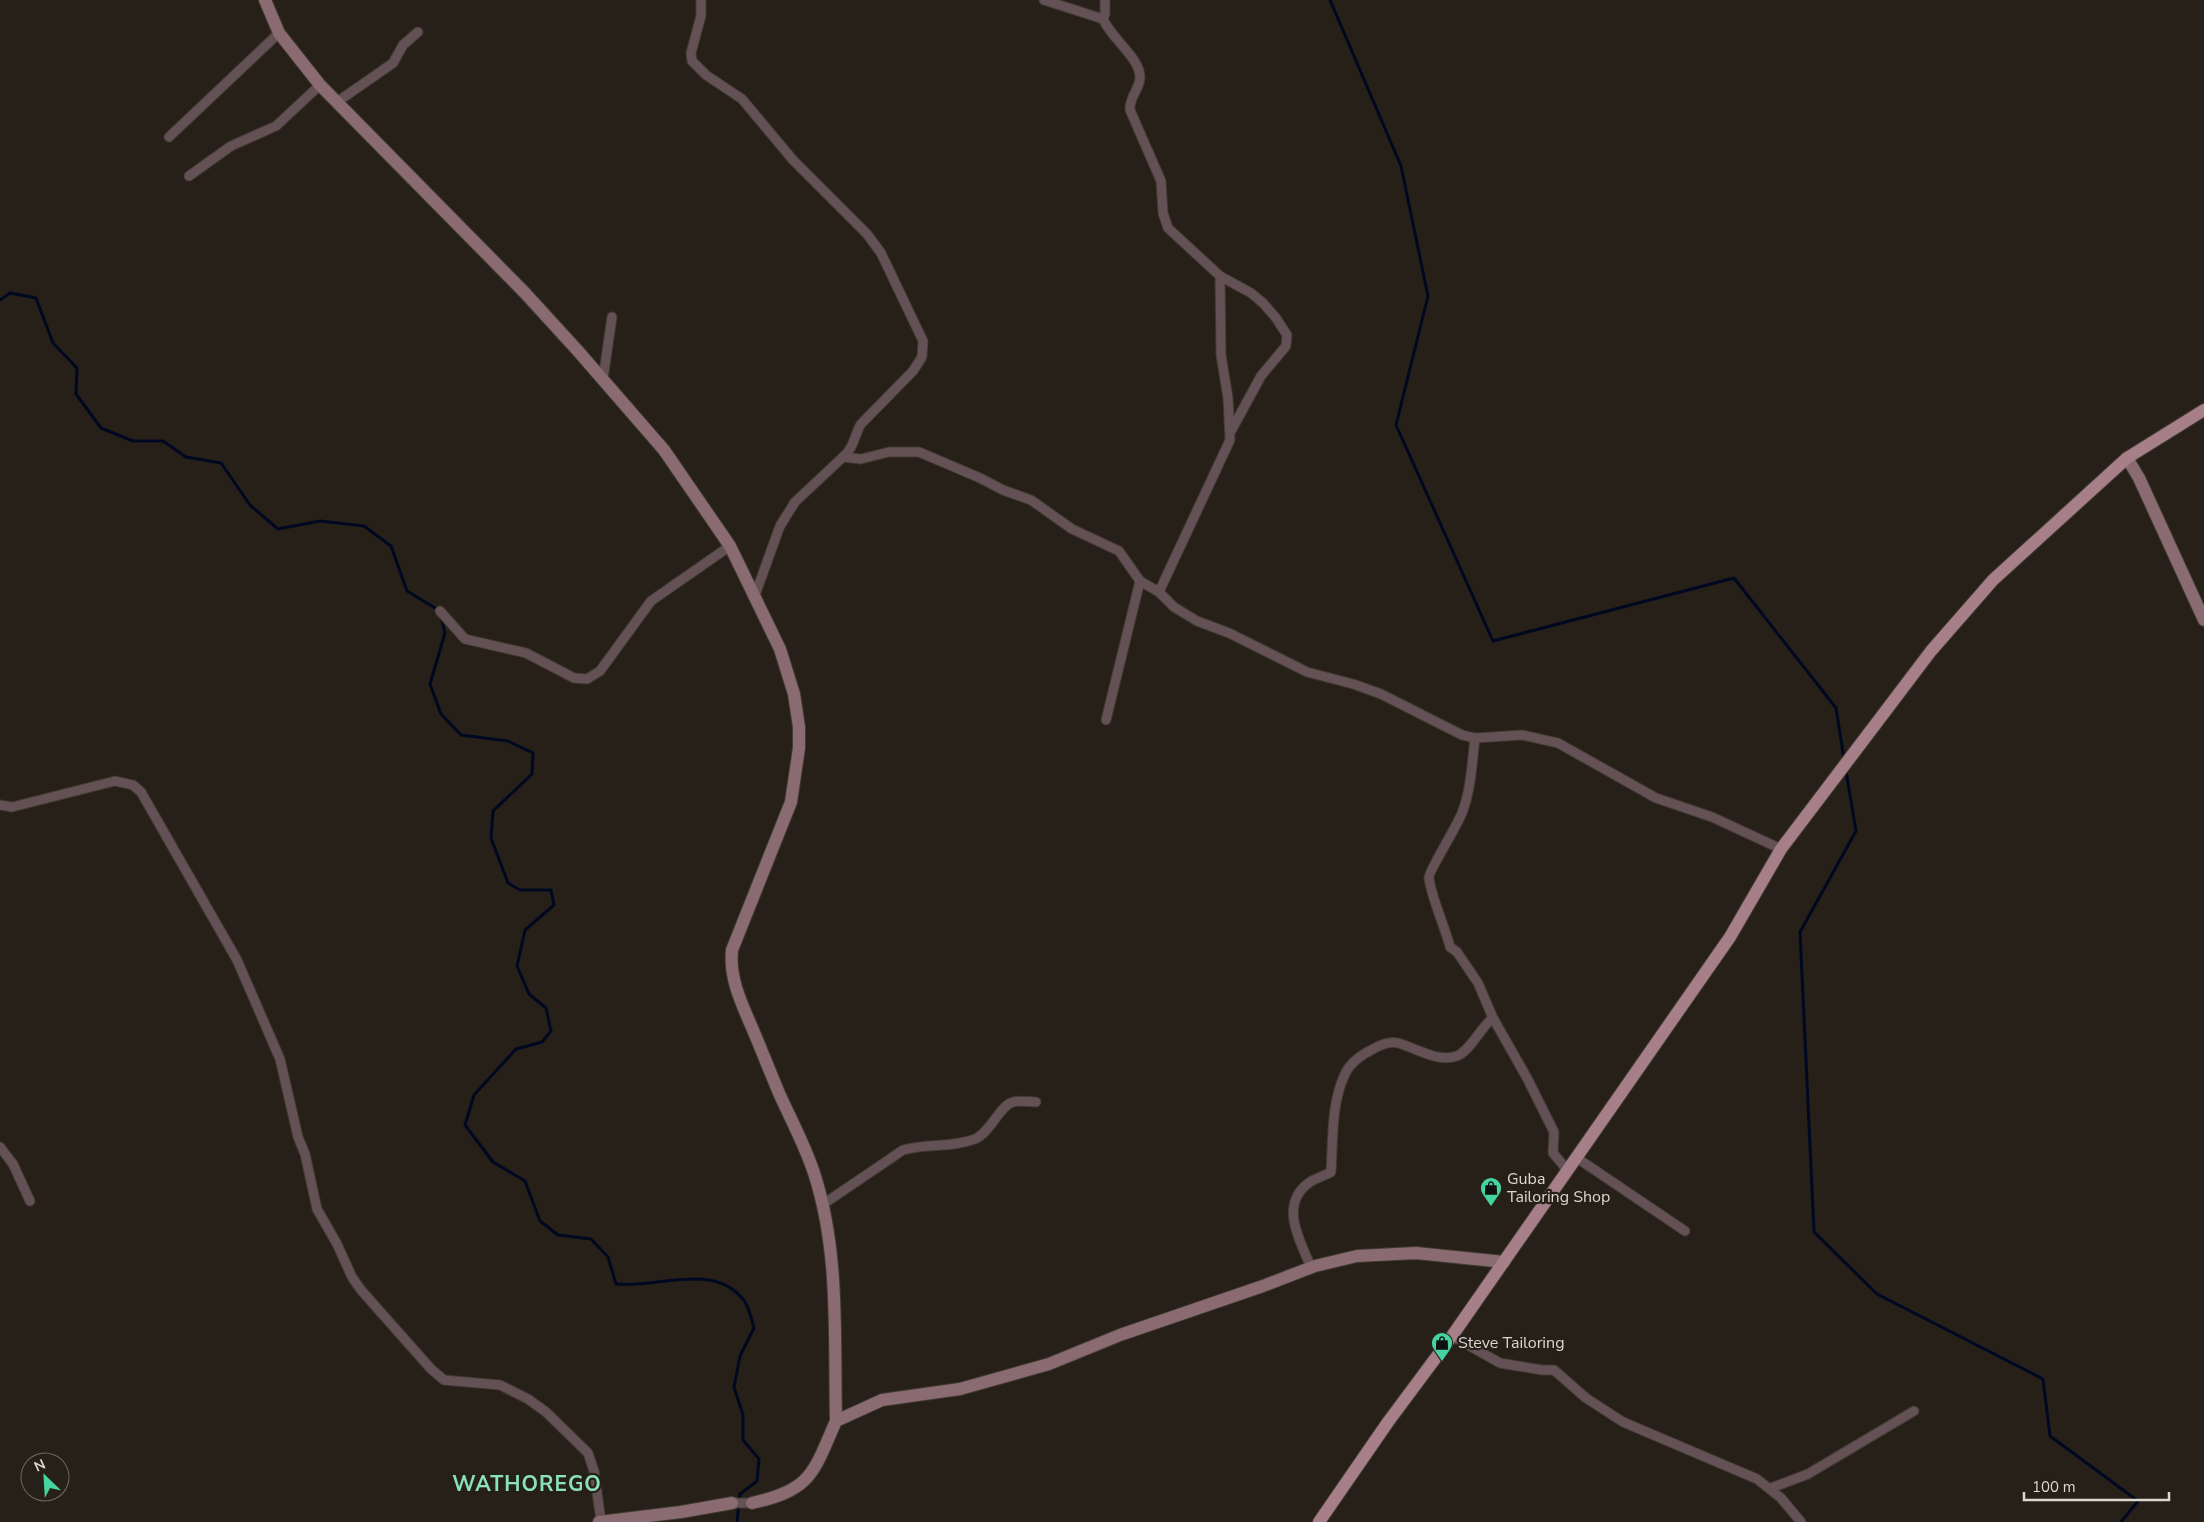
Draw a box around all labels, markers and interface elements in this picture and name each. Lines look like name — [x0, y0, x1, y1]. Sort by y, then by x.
place label: Guba Tailoring Shop — [1507, 1168, 1610, 1208]
shop icon: Guba Tailoring Shop — [1479, 1176, 1503, 1207]
shop icon: Steve Tailoring — [1430, 1331, 1454, 1362]
place label: Steve Tailoring — [1458, 1332, 1565, 1354]
north arrow — [20, 1452, 70, 1502]
text: N — [31, 1455, 48, 1476]
district label: WATHOREGO — [452, 1470, 602, 1498]
scale bar — [2024, 1470, 2169, 1502]
text: 100 m — [2032, 1477, 2076, 1497]

